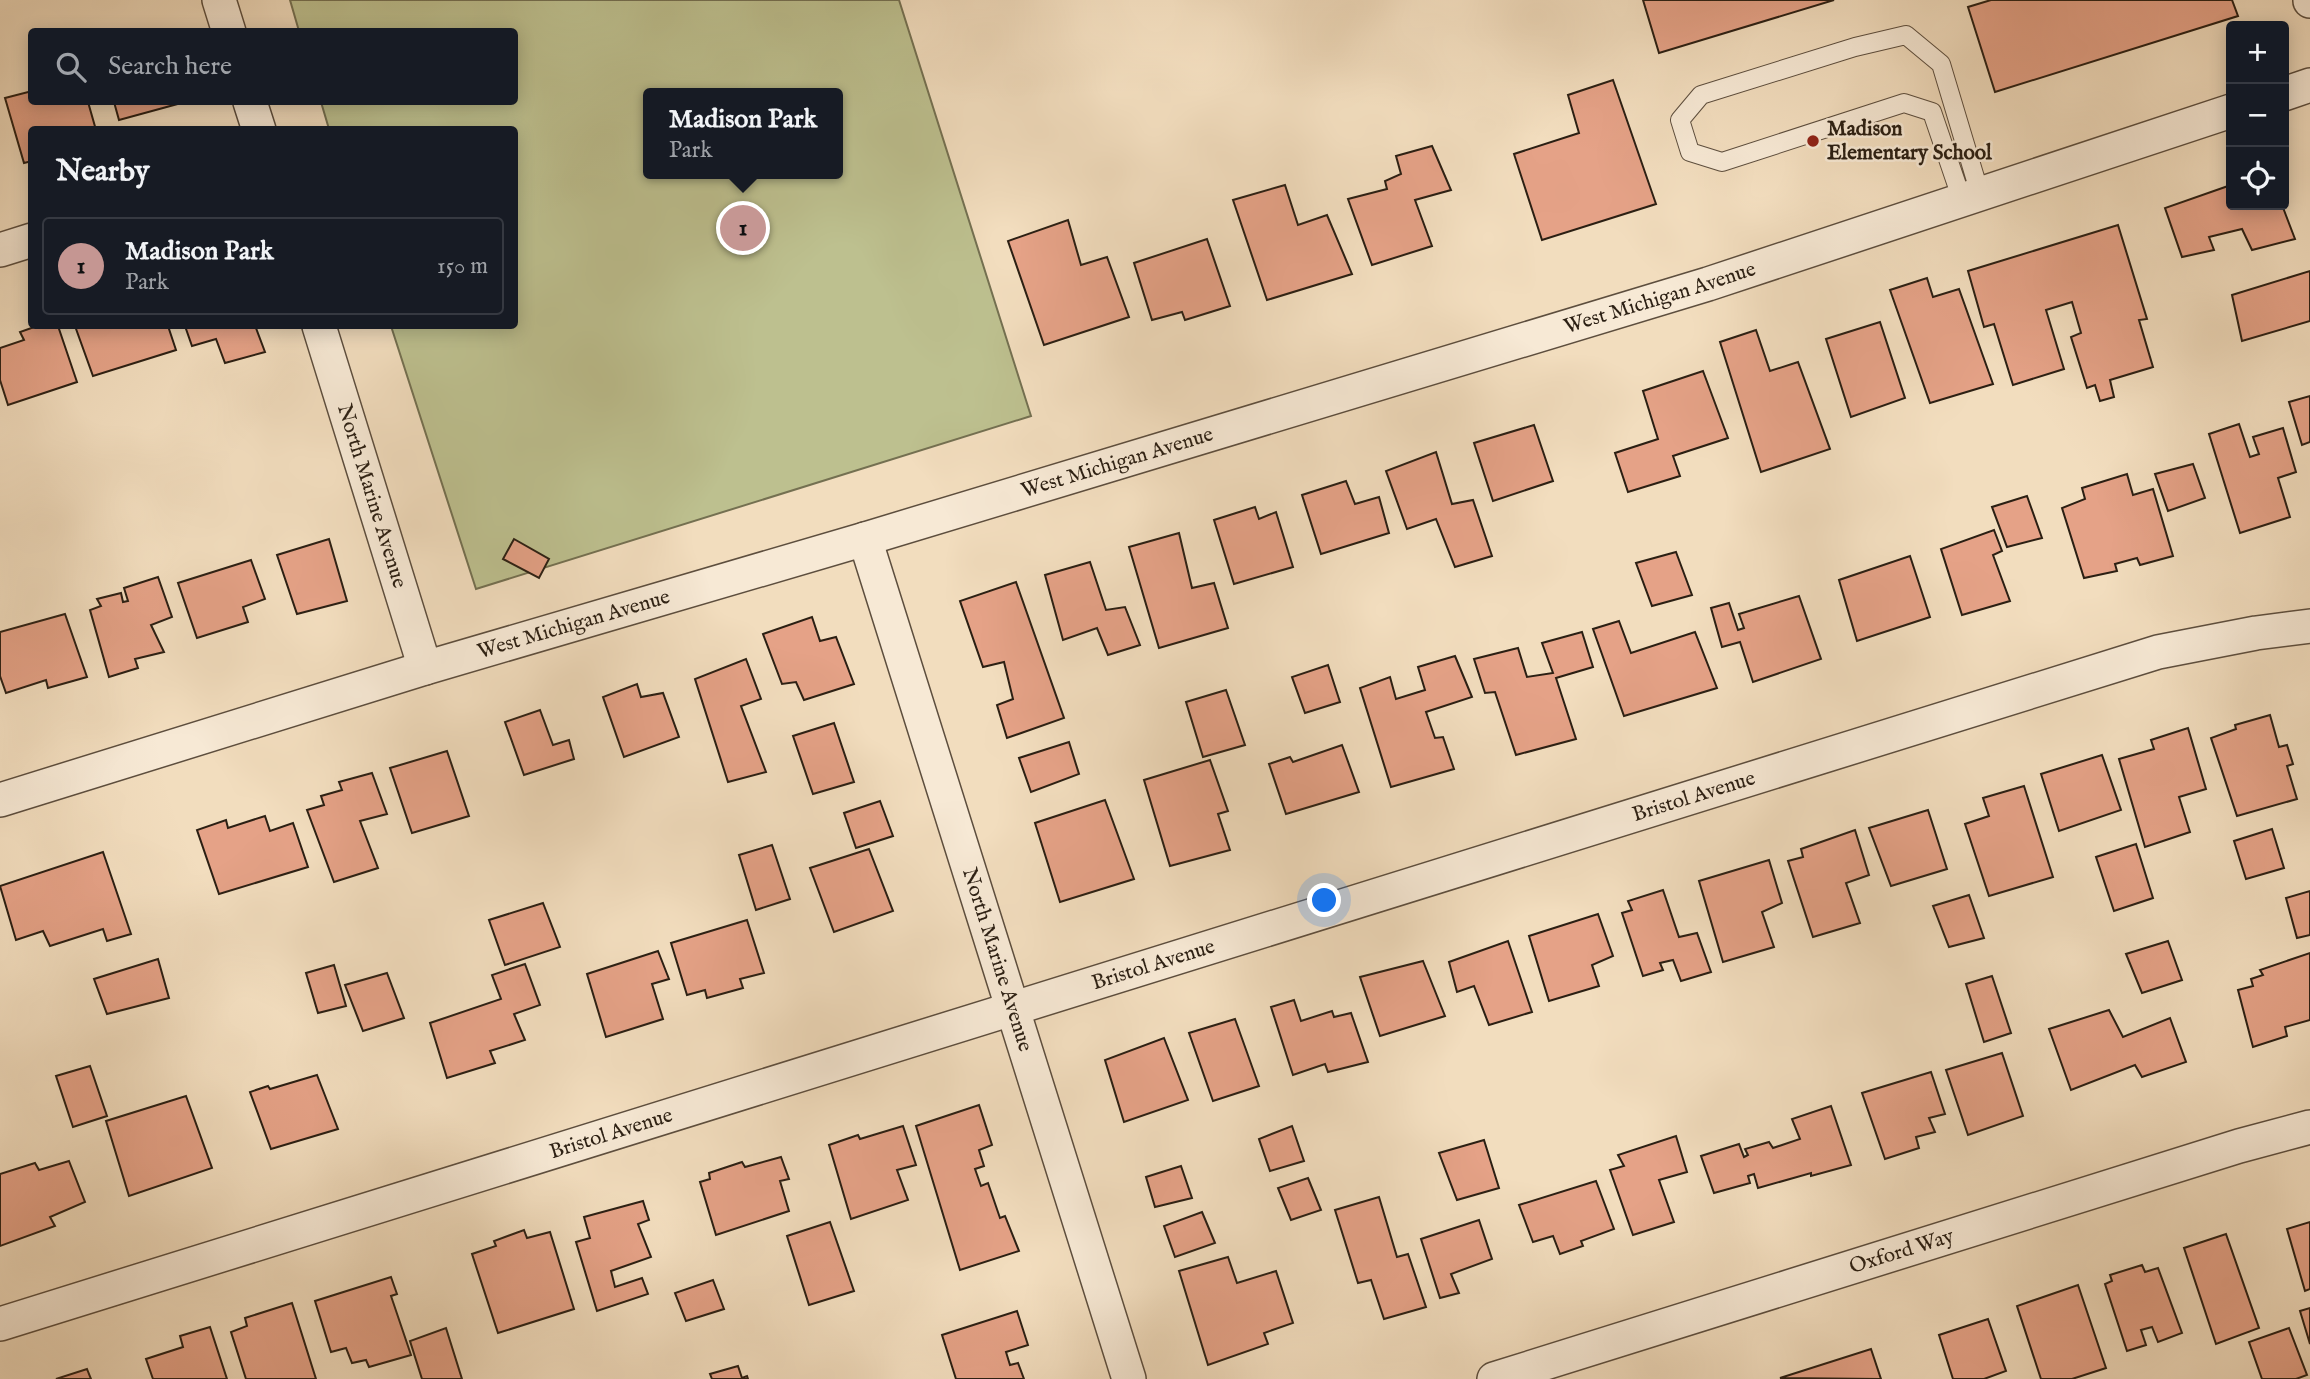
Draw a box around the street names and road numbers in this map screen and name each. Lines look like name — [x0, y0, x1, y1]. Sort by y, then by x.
street label: West Michigan Avenue — [1561, 256, 1760, 340]
street label: North Marine Avenue — [330, 401, 413, 592]
street label: West Michigan Avenue — [1018, 421, 1217, 505]
street label: West Michigan Avenue — [474, 583, 674, 665]
street label: Bristol Avenue — [1629, 765, 1759, 828]
street label: North Marine Avenue — [956, 864, 1039, 1055]
street label: Bristol Avenue — [1088, 933, 1219, 997]
street label: Bristol Avenue — [546, 1102, 676, 1166]
street label: Oxford Way — [1846, 1222, 1958, 1281]

